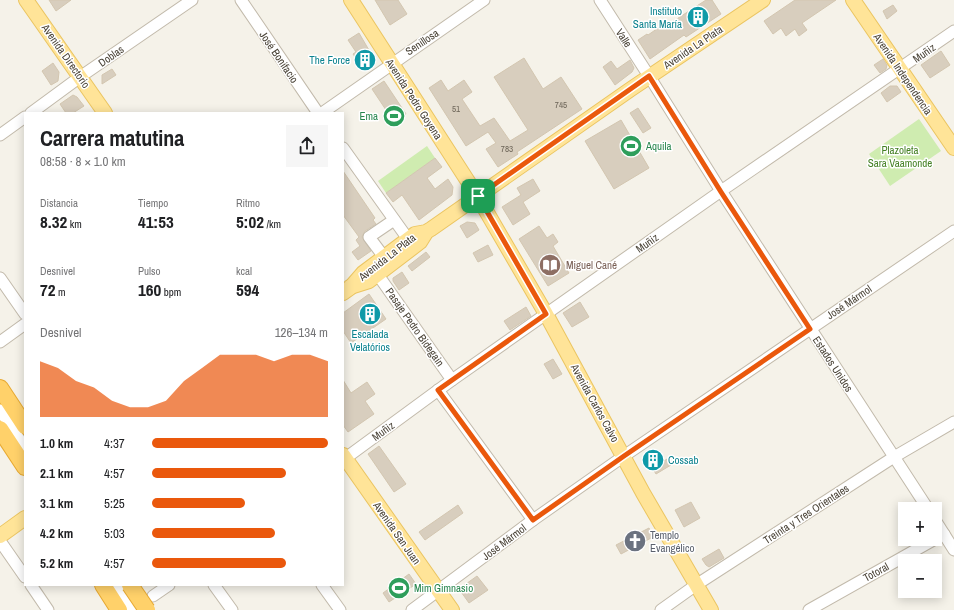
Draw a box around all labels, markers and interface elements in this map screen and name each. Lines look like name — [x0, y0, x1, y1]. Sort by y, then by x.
place label: Instituto Santa María — [633, 4, 682, 31]
building icon: Instituto Santa María — [685, 4, 711, 30]
street label: Avenida Directorio — [38, 20, 93, 91]
street label: Avenida La Plata — [660, 22, 725, 73]
street label: Senillosa — [403, 26, 441, 58]
street label: Valle — [613, 26, 635, 50]
street label: José Bonifacio — [257, 28, 301, 86]
street label: Avenida Independencia — [870, 30, 935, 117]
street label: Muñiz — [910, 40, 938, 66]
street label: Doblas — [95, 42, 127, 70]
building icon: The Force — [352, 47, 378, 73]
place label: The Force — [309, 53, 350, 67]
street label: Avenida Pedro Goyena — [382, 55, 445, 142]
house number: 745 — [555, 99, 567, 111]
sports icon: Ema — [381, 103, 407, 129]
house number: 51 — [452, 103, 460, 115]
place label: Ema — [359, 109, 378, 123]
text: Carrera matutina — [40, 123, 184, 153]
button: share — [286, 125, 328, 167]
sports icon: Aquila — [618, 133, 644, 159]
place label: Aquila — [645, 139, 672, 153]
house number: 783 — [501, 143, 513, 155]
park label: Plazoleta Sara Vaamonde — [868, 143, 932, 170]
text: 08:58 · 8 × 1.0 km — [40, 153, 126, 170]
pin — [461, 179, 495, 213]
icon: arrive — [467, 185, 489, 207]
text: Distancia — [40, 196, 78, 210]
text: Tiempo — [138, 196, 168, 210]
text: Ritmo — [236, 196, 260, 210]
text: 8.32 — [40, 210, 67, 233]
text: 41:53 — [138, 210, 174, 233]
text: 5:02 — [236, 210, 264, 233]
text: km — [67, 217, 82, 231]
text: /km — [264, 217, 281, 231]
street label: Avenida La Plata — [355, 230, 418, 284]
street label: Muñiz — [633, 230, 661, 256]
library icon: Miguel Cané — [537, 252, 563, 278]
place label: Miguel Cané — [566, 258, 617, 272]
text: Desnivel — [40, 264, 75, 278]
text: Pulso — [138, 264, 161, 278]
text: kcal — [236, 264, 252, 278]
text: 72 — [40, 278, 56, 301]
text: 160 — [138, 278, 161, 301]
text: 594 — [236, 278, 259, 301]
street label: José Mármol — [824, 282, 874, 322]
text: m — [56, 285, 66, 299]
text: bpm — [161, 285, 181, 299]
street label: Pasaje Pedro Bidegain — [383, 285, 447, 369]
building icon: Escalada Velatórios — [357, 301, 383, 327]
text: Desnivel — [40, 324, 81, 341]
text: 126–134 m — [275, 324, 328, 341]
place label: Escalada Velatórios — [350, 327, 391, 354]
street label: Estados Unidos — [810, 333, 856, 395]
street label: Avenida Carlos Calvo — [567, 361, 622, 444]
street label: Muñiz — [369, 418, 397, 444]
text: 1.0 km — [40, 435, 73, 452]
text: 4:37 — [104, 435, 125, 452]
building icon: Cossab — [640, 447, 666, 473]
place label: Cossab — [668, 453, 699, 467]
text: 2.1 km — [40, 465, 73, 482]
text: 4:57 — [104, 465, 125, 482]
street label: Treinta y Tres Orientales — [760, 481, 852, 547]
text: 3.1 km — [40, 495, 73, 512]
text: 5:25 — [104, 495, 125, 512]
street label: Avenida San Juan — [370, 498, 424, 567]
map controls — [898, 502, 942, 598]
button: + — [898, 502, 942, 546]
street label: José Mármol — [479, 521, 529, 563]
text: 4.2 km — [40, 525, 73, 542]
text: 5:03 — [104, 525, 125, 542]
church icon: Templo Evangélico — [622, 528, 648, 554]
place label: Templo Evangélico — [650, 528, 695, 555]
button: − — [898, 554, 942, 598]
text: 5.2 km — [40, 555, 73, 572]
text: 4:57 — [104, 555, 125, 572]
street label: Totoral — [861, 559, 891, 585]
sports icon: Mim Gimnasio — [386, 575, 412, 601]
place label: Mim Gimnasio — [414, 581, 473, 595]

